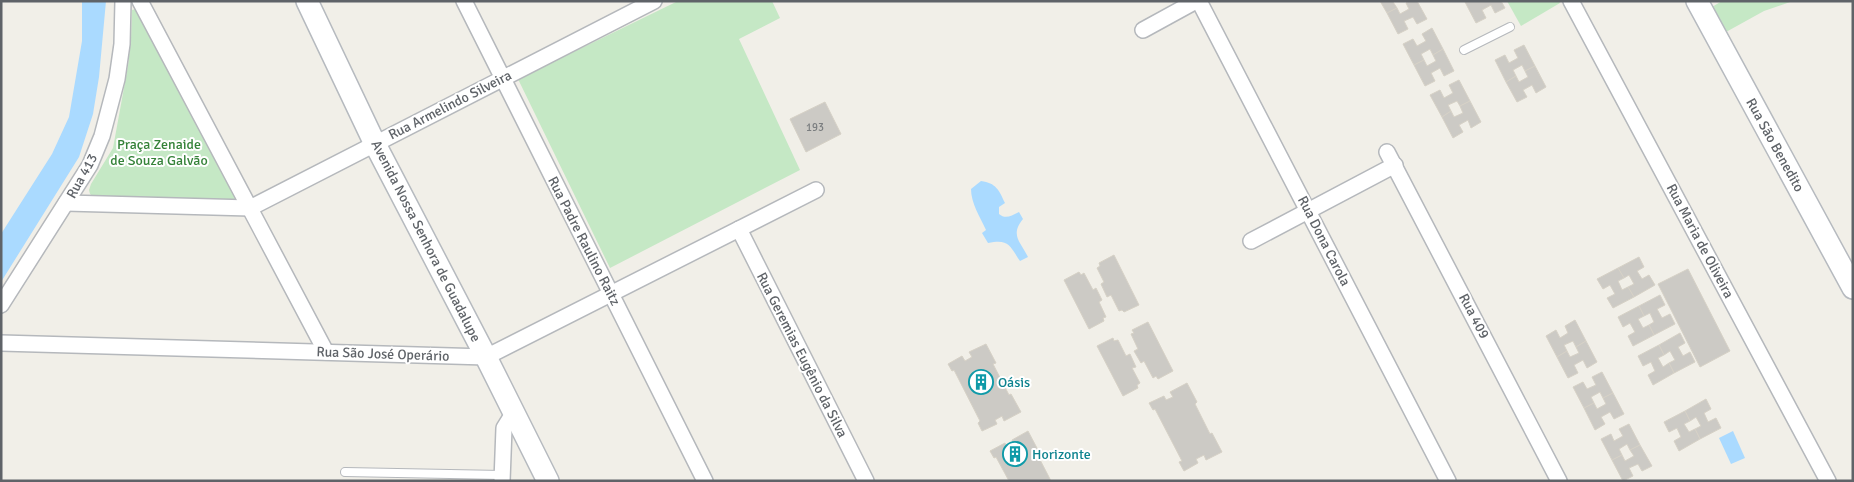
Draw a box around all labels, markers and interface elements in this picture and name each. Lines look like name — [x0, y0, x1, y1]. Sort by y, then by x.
street label: Rua Armelindo Silveira — [386, 67, 514, 143]
street label: Rua São Benedito — [1742, 95, 1808, 195]
house number: 193 — [806, 121, 824, 134]
park label: Praça Zenaide de Souza Galvão — [110, 136, 208, 169]
street label: Avenida Nossa Senhora de Guadalupe — [368, 137, 484, 345]
street label: Rua 413 — [63, 151, 101, 201]
street label: Rua Padre Raulino Raitz — [544, 174, 624, 308]
street label: Rua Maria de Oliveira — [1663, 181, 1737, 301]
street label: Rua Dona Carola — [1294, 193, 1354, 289]
street label: Rua Geremias Eugênio da Silva — [753, 269, 851, 441]
street label: Rua 409 — [1455, 291, 1493, 341]
street label: Rua São José Operário — [316, 343, 450, 365]
building icon: Oásis — [968, 369, 994, 395]
place label: Oásis — [998, 374, 1030, 391]
building icon: Horizonte — [1002, 441, 1028, 467]
place label: Horizonte — [1032, 446, 1091, 463]

